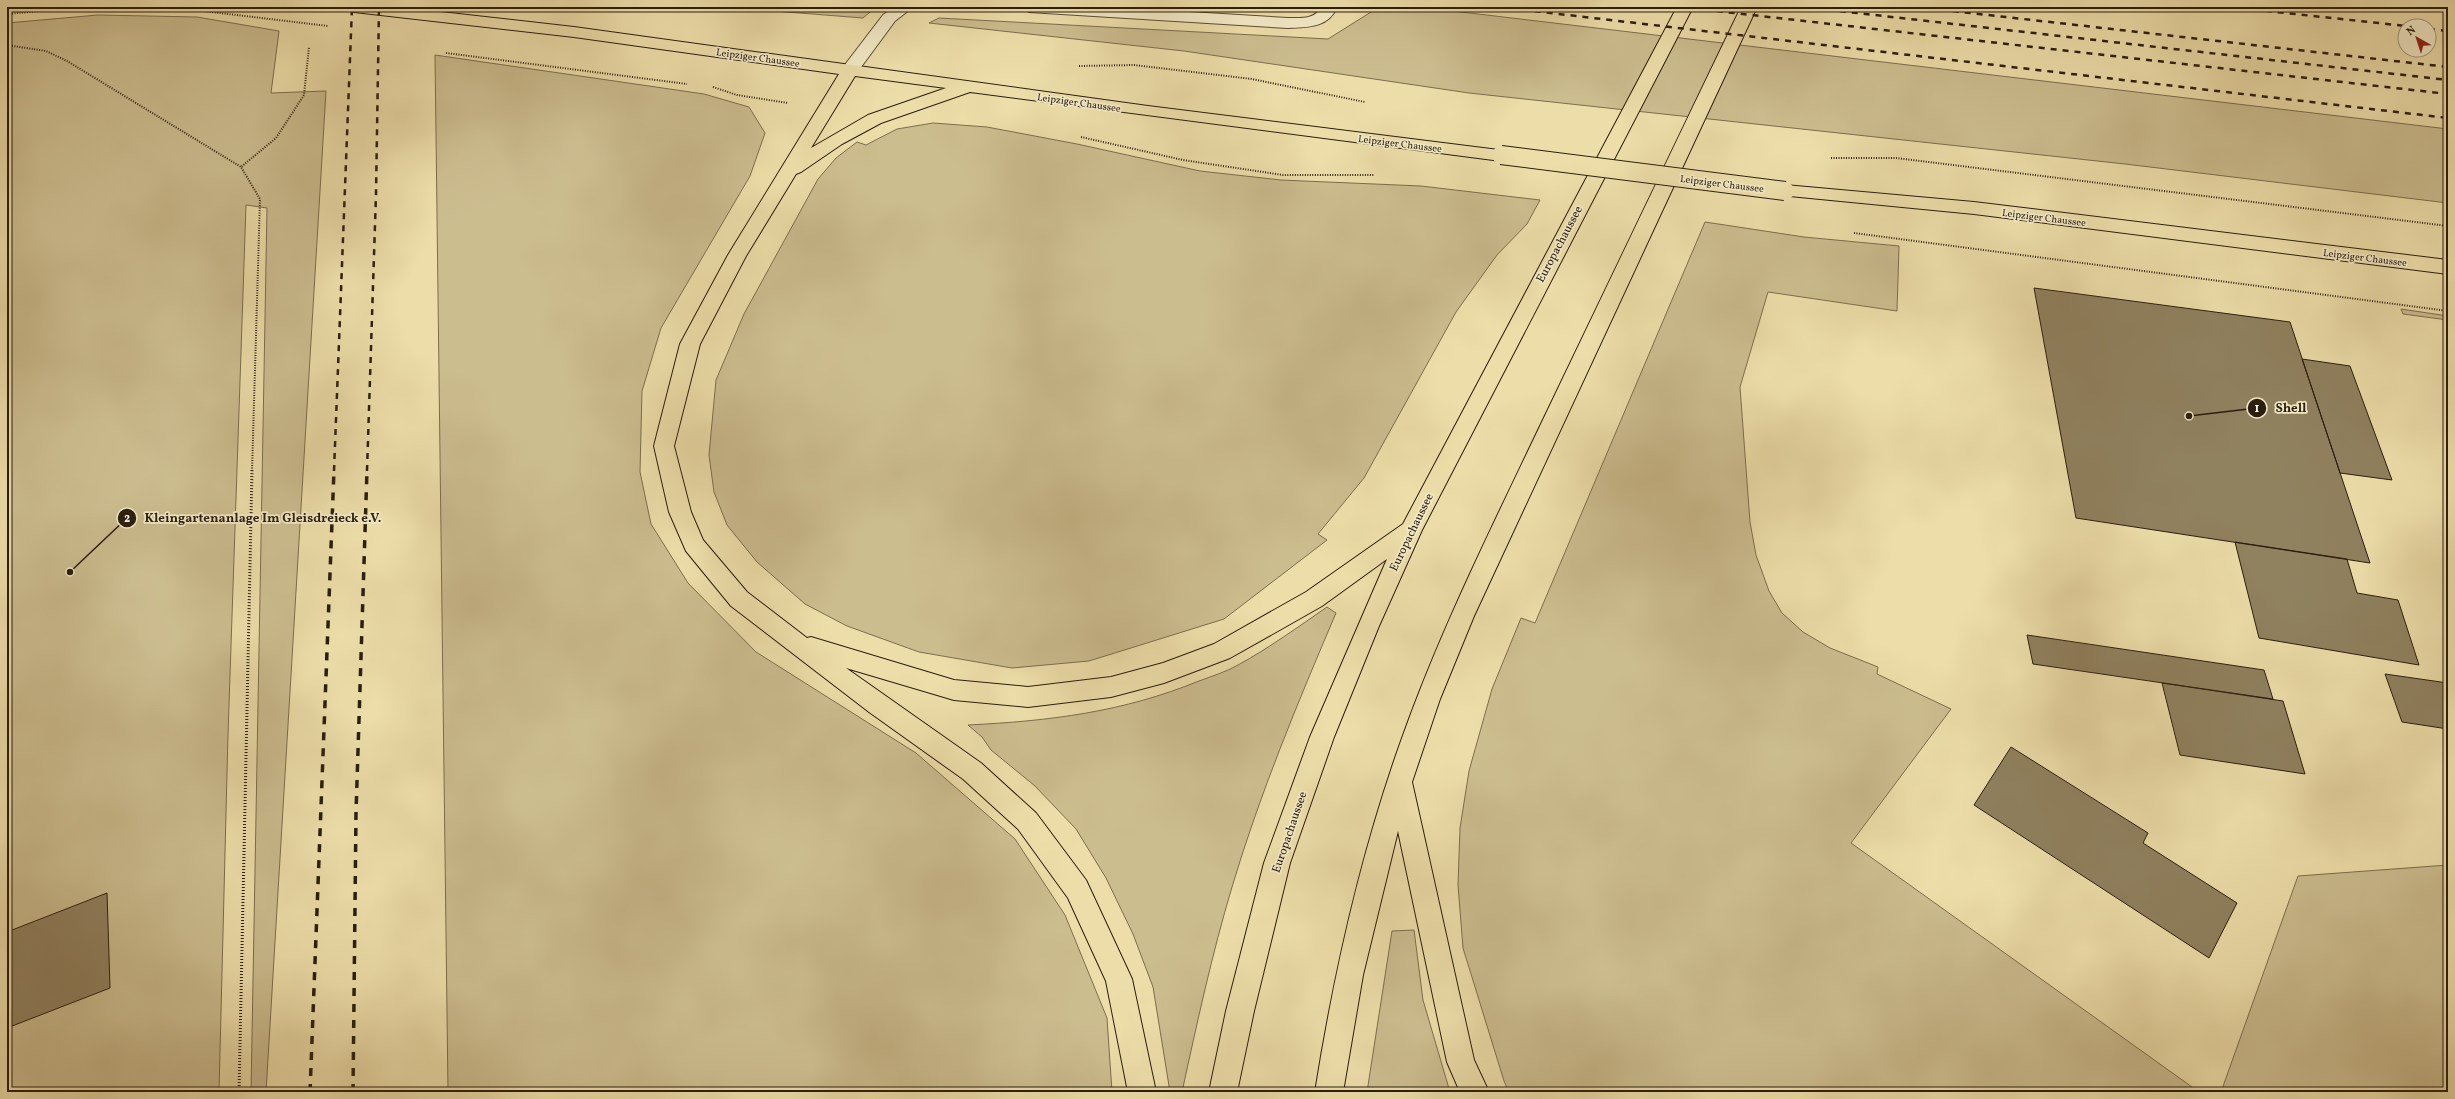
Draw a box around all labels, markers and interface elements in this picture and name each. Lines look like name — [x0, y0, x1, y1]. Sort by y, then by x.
north arrow — [2397, 18, 2437, 58]
text: N — [2404, 23, 2419, 40]
street label: Leipziger Chaussee — [715, 45, 801, 71]
street label: Leipziger Chaussee — [1036, 90, 1122, 116]
street label: Leipziger Chaussee — [1357, 132, 1443, 156]
street label: Leipziger Chaussee — [1679, 172, 1765, 196]
street label: Europachaussee — [1533, 203, 1587, 286]
street label: Leipziger Chaussee — [2001, 206, 2087, 230]
street label: Leipziger Chaussee — [2322, 246, 2408, 270]
callout: Shell — [2247, 395, 2314, 420]
text: Shell — [2275, 400, 2307, 418]
text: 1 — [2255, 401, 2260, 417]
street label: Europachaussee — [1386, 491, 1438, 574]
callout: Kleingartenanlage Im Gleisdreieck e.V. — [117, 505, 390, 530]
text: Kleingartenanlage Im Gleisdreieck e.V. — [144, 510, 382, 528]
text: 2 — [124, 511, 130, 527]
street label: Europachaussee — [1269, 789, 1311, 875]

